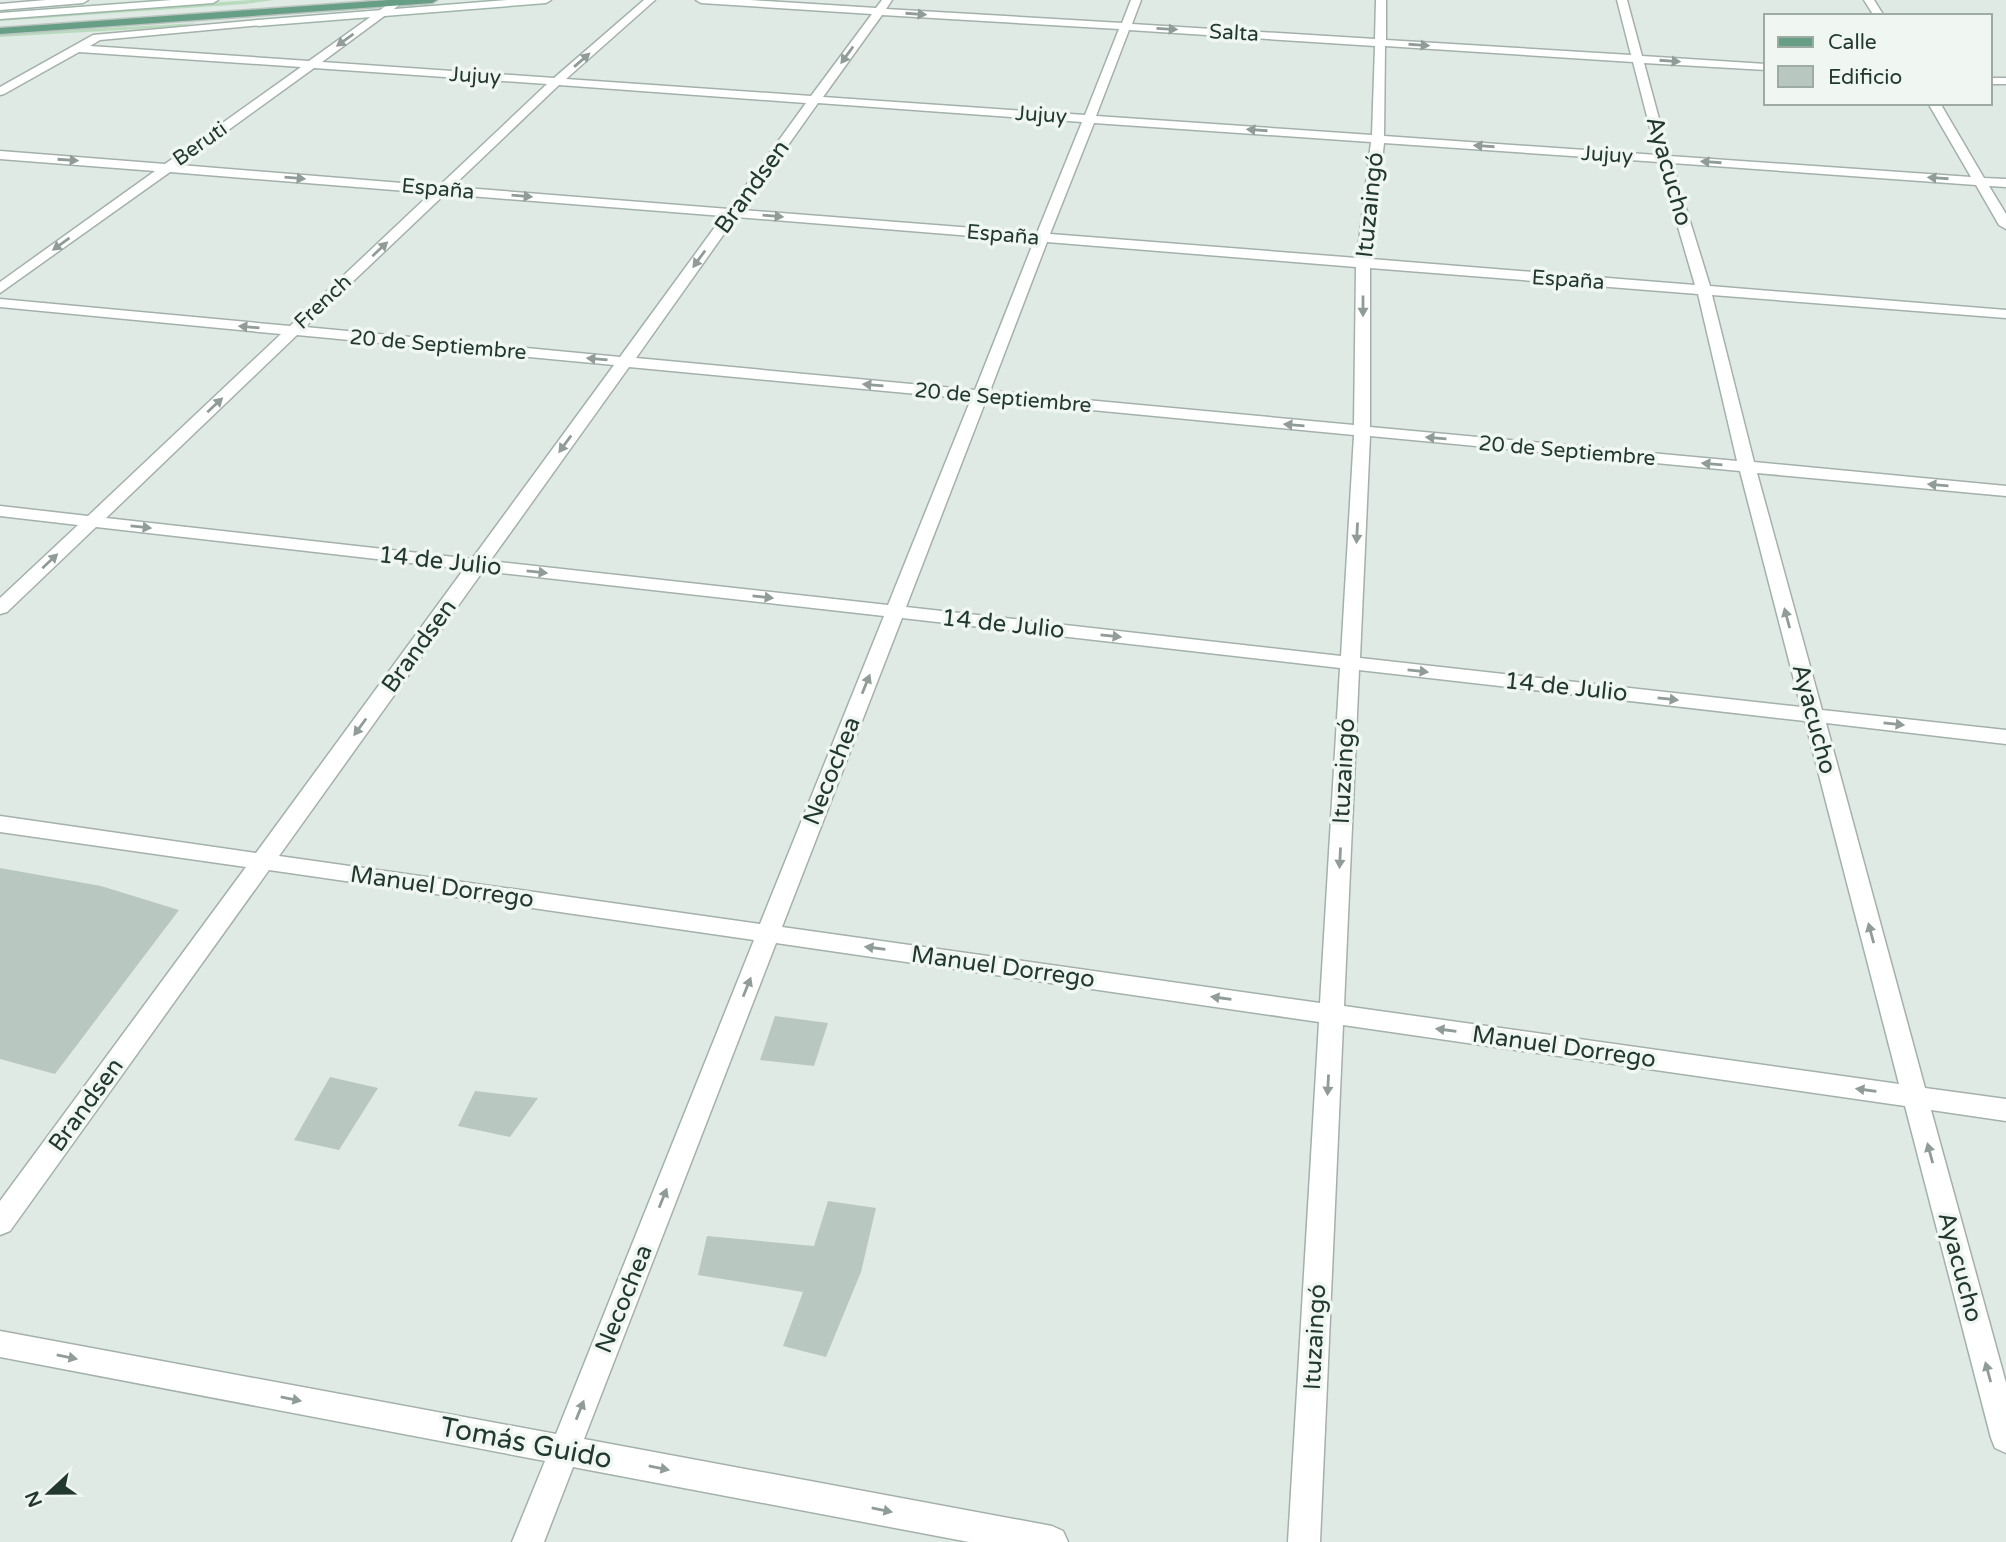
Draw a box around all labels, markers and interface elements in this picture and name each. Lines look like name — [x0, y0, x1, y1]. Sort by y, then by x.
one-way arrow — [905, 8, 927, 19]
legend — [1764, 14, 1992, 105]
street label: Salta — [1208, 19, 1260, 47]
one-way arrow — [1157, 24, 1179, 35]
text: Calle — [1828, 30, 1877, 55]
one-way arrow — [336, 33, 355, 47]
one-way arrow — [1408, 40, 1430, 51]
one-way arrow — [840, 46, 854, 64]
one-way arrow — [573, 52, 591, 68]
one-way arrow — [1660, 56, 1682, 67]
street label: Jujuy — [448, 62, 502, 90]
text: Edificio — [1828, 65, 1902, 90]
street label: Jujuy — [1014, 101, 1068, 129]
street label: Ayacucho — [1640, 113, 1698, 229]
street label: Beruti — [168, 116, 232, 172]
one-way arrow — [1246, 124, 1268, 135]
street label: Brandsen — [708, 135, 796, 239]
one-way arrow — [1473, 140, 1495, 151]
street label: Jujuy — [1580, 141, 1634, 169]
street label: Ituzaingó — [1350, 151, 1390, 259]
one-way arrow — [57, 155, 79, 166]
one-way arrow — [1700, 156, 1722, 167]
one-way arrow — [1927, 172, 1949, 183]
one-way arrow — [284, 173, 306, 184]
street label: España — [401, 173, 475, 205]
one-way arrow — [511, 191, 533, 202]
one-way arrow — [762, 211, 784, 222]
street label: España — [966, 219, 1040, 251]
one-way arrow — [53, 237, 71, 252]
one-way arrow — [371, 241, 388, 257]
one-way arrow — [692, 250, 706, 268]
street label: España — [1531, 265, 1605, 295]
street label: French — [289, 269, 357, 335]
one-way arrow — [1357, 295, 1369, 317]
one-way arrow — [238, 321, 260, 332]
street label: 20 de Septiembre — [348, 325, 528, 365]
one-way arrow — [586, 354, 608, 365]
street label: 20 de Septiembre — [913, 378, 1093, 418]
one-way arrow — [861, 380, 883, 391]
one-way arrow — [206, 397, 224, 413]
one-way arrow — [1283, 419, 1305, 430]
street label: 20 de Septiembre — [1477, 431, 1657, 471]
one-way arrow — [1425, 433, 1447, 444]
one-way arrow — [558, 434, 573, 452]
one-way arrow — [1700, 458, 1722, 469]
one-way arrow — [1927, 479, 1949, 490]
one-way arrow — [130, 522, 152, 533]
one-way arrow — [1351, 522, 1362, 544]
street label: 14 de Julio — [377, 540, 503, 582]
one-way arrow — [41, 553, 58, 570]
one-way arrow — [527, 566, 549, 577]
one-way arrow — [753, 592, 775, 603]
street label: Brandsen — [375, 594, 463, 698]
street label: 14 de Julio — [940, 603, 1066, 645]
one-way arrow — [1781, 607, 1792, 629]
one-way arrow — [1100, 631, 1122, 642]
street label: Ayacucho — [1785, 661, 1843, 777]
one-way arrow — [1407, 665, 1429, 676]
street label: 14 de Julio — [1503, 666, 1629, 708]
one-way arrow — [861, 673, 872, 694]
one-way arrow — [1657, 693, 1679, 704]
street label: Necochea — [797, 713, 867, 829]
street label: Ituzaingó — [1327, 717, 1361, 825]
one-way arrow — [353, 718, 367, 736]
one-way arrow — [1883, 719, 1905, 730]
one-way arrow — [1334, 847, 1345, 869]
street label: Manuel Dorrego — [348, 860, 536, 914]
one-way arrow — [1865, 922, 1876, 944]
street label: Manuel Dorrego — [909, 940, 1097, 994]
one-way arrow — [864, 943, 886, 954]
one-way arrow — [741, 976, 752, 997]
one-way arrow — [1210, 992, 1232, 1003]
street label: Manuel Dorrego — [1470, 1020, 1658, 1074]
one-way arrow — [1435, 1024, 1457, 1035]
street label: Brandsen — [42, 1053, 130, 1157]
one-way arrow — [1322, 1075, 1333, 1097]
one-way arrow — [1855, 1084, 1877, 1095]
one-way arrow — [1924, 1142, 1934, 1163]
one-way arrow — [658, 1188, 669, 1209]
street label: Ayacucho — [1931, 1209, 1989, 1325]
street label: Necochea — [589, 1241, 659, 1357]
street label: Ituzaingó — [1298, 1283, 1332, 1391]
one-way arrow — [56, 1352, 78, 1363]
one-way arrow — [1983, 1362, 1993, 1383]
one-way arrow — [280, 1394, 302, 1405]
one-way arrow — [574, 1400, 585, 1421]
street label: Tomás Guido — [437, 1410, 615, 1476]
north arrow — [14, 1458, 84, 1528]
one-way arrow — [648, 1463, 670, 1474]
text: N — [21, 1488, 47, 1510]
one-way arrow — [871, 1505, 893, 1516]

